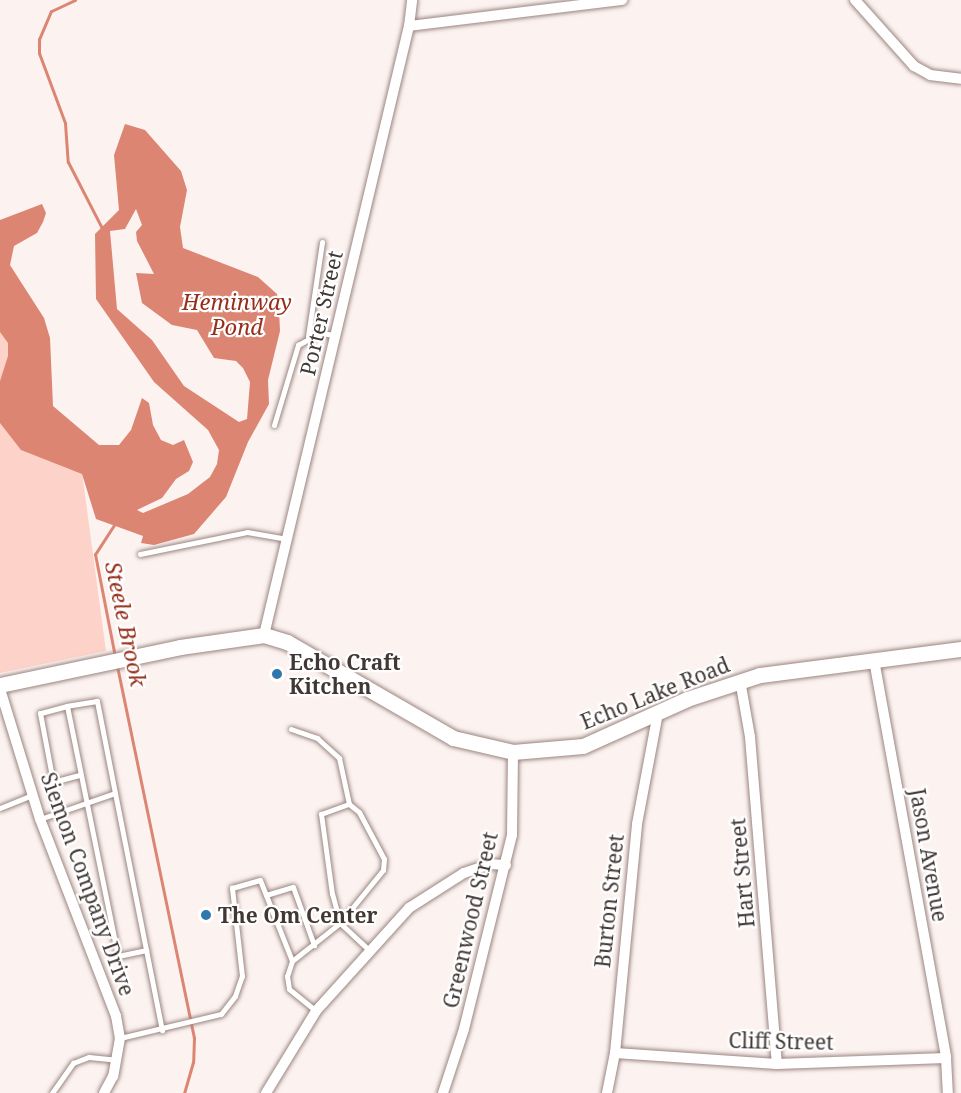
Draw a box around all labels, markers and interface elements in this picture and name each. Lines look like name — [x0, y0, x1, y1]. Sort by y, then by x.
street label: Porter Street — [294, 248, 348, 378]
water label: Heminway Pond — [182, 288, 292, 340]
water label: Steele Brook — [100, 559, 152, 689]
place label: Echo Craft Kitchen — [289, 649, 400, 699]
street label: Echo Lake Road — [577, 652, 733, 734]
marker: Echo Craft Kitchen — [270, 667, 284, 681]
street label: Siemon Company Drive — [36, 769, 140, 999]
street label: Jason Avenue — [905, 786, 953, 924]
street label: Hart Street — [725, 817, 759, 929]
street label: Greenwood Street — [437, 829, 503, 1011]
street label: Burton Street — [589, 833, 629, 969]
place label: The Om Center — [218, 902, 377, 928]
marker: The Om Center — [199, 908, 213, 922]
street label: Cliff Street — [728, 1027, 834, 1055]

